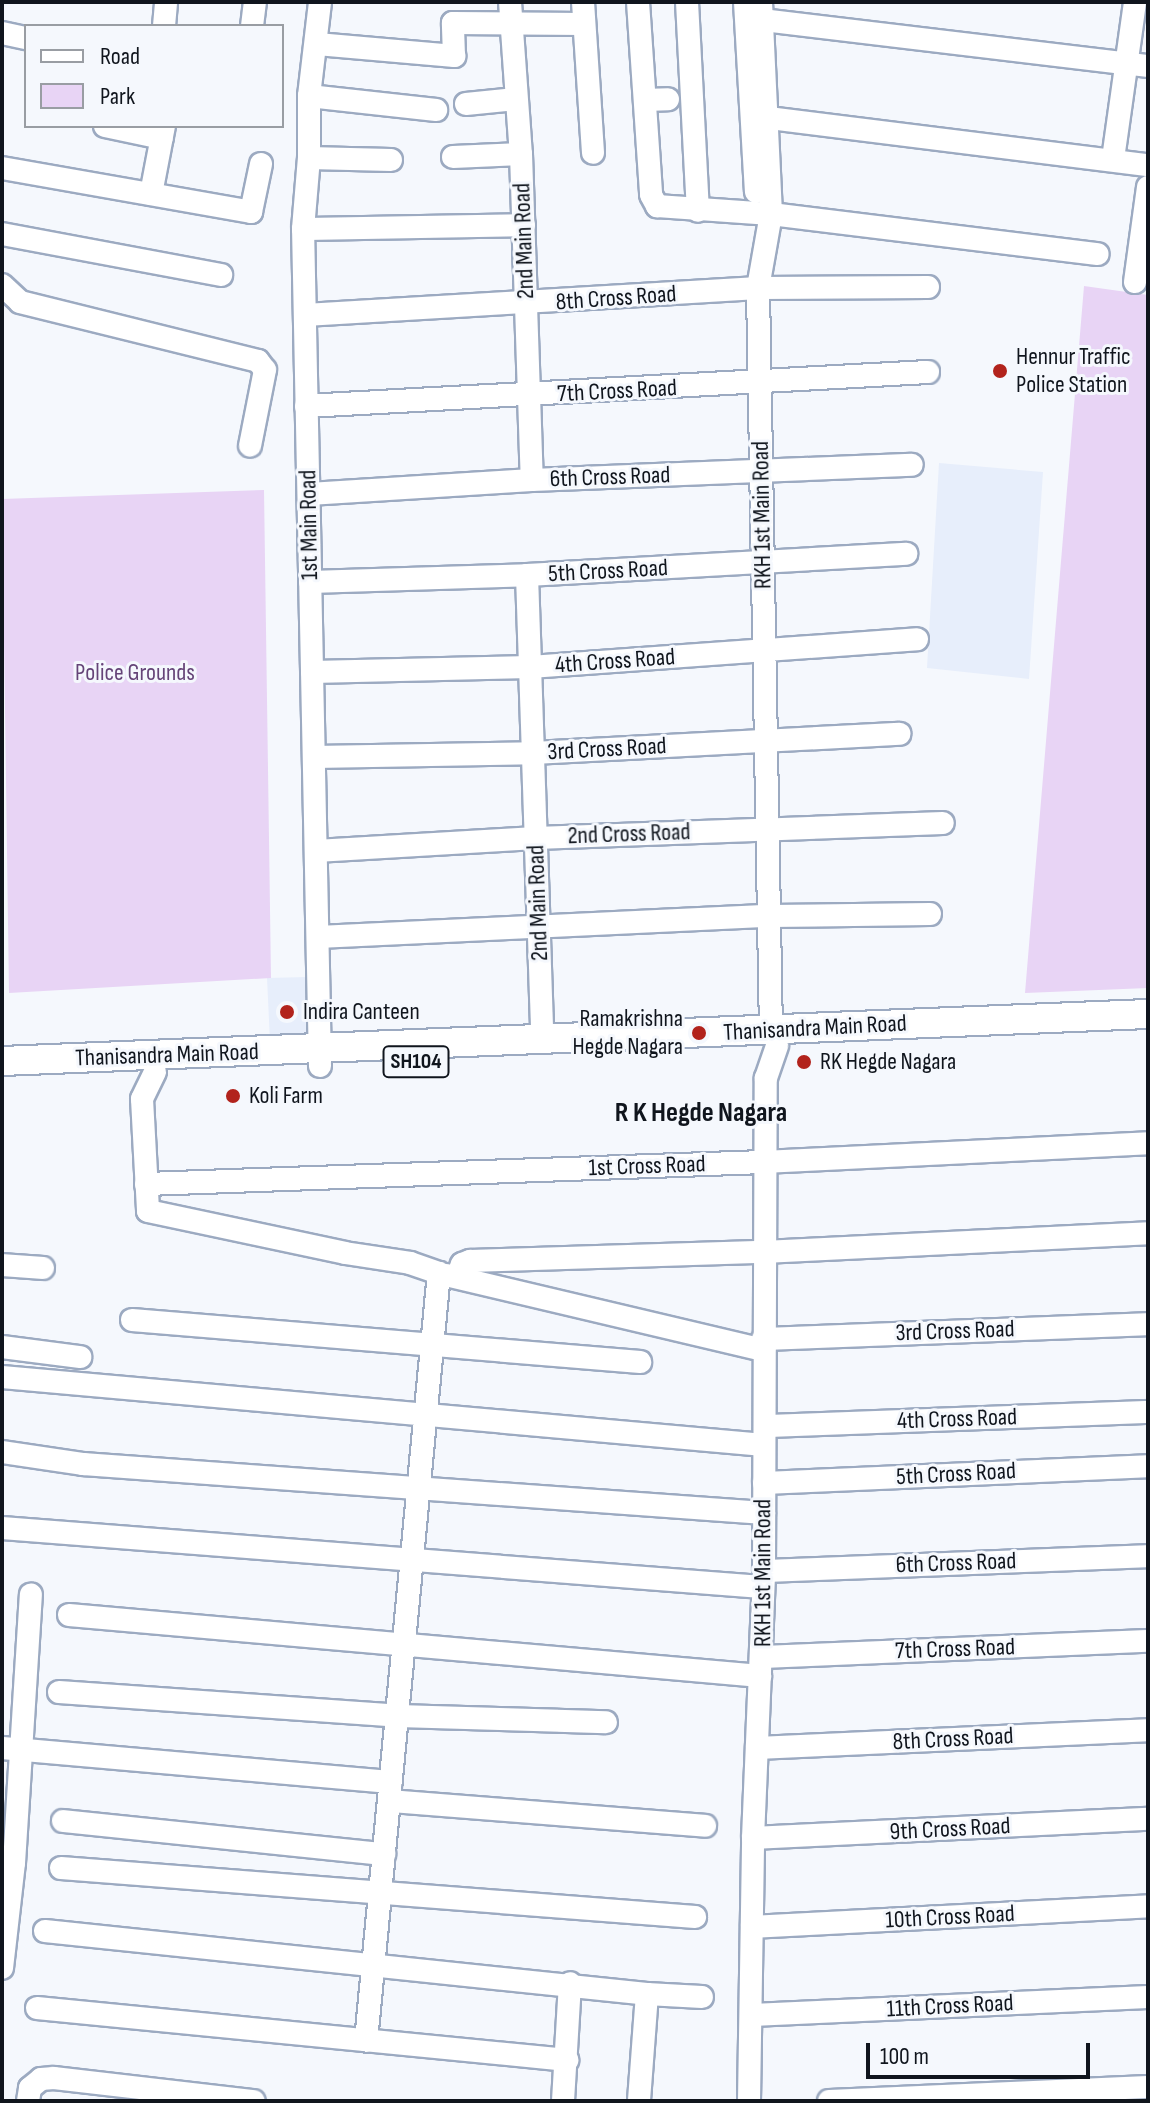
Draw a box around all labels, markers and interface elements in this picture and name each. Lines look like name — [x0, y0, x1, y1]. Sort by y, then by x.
legend — [24, 24, 284, 128]
text: Road — [100, 42, 140, 71]
text: Park — [100, 82, 135, 111]
street label: 2nd Main Road — [508, 183, 540, 299]
street label: 8th Cross Road — [555, 279, 677, 317]
place label: Hennur Traffic Police Station — [1016, 343, 1131, 399]
marker: Hennur Traffic Police Station — [991, 362, 1009, 380]
street label: 7th Cross Road — [556, 373, 678, 409]
street label: RKH 1st Main Road — [746, 441, 778, 589]
street label: 6th Cross Road — [549, 461, 671, 493]
street label: 1st Main Road — [294, 470, 324, 580]
street label: 5th Cross Road — [547, 553, 669, 589]
street label: 4th Cross Road — [554, 642, 676, 680]
park label: Police Grounds — [75, 659, 195, 687]
street label: 3rd Cross Road — [547, 732, 667, 766]
street label: 2nd Cross Road — [567, 817, 691, 851]
street label: 2nd Main Road — [522, 845, 554, 961]
place label: Indira Canteen — [303, 998, 420, 1026]
marker: Indira Canteen — [278, 1003, 296, 1021]
place label: Ramakrishna Hegde Nagara — [572, 1005, 683, 1061]
street label: Thanisandra Main Road — [723, 1009, 907, 1047]
marker: Ramakrishna Hegde Nagara — [690, 1024, 708, 1042]
street label: Thanisandra Main Road — [75, 1037, 259, 1073]
road number: SH104 — [382, 1044, 450, 1080]
place label: RK Hegde Nagara — [820, 1048, 956, 1076]
marker: RK Hegde Nagara — [795, 1053, 813, 1071]
place label: Koli Farm — [249, 1082, 323, 1110]
marker: Koli Farm — [224, 1087, 242, 1105]
district label: R K Hegde Nagara — [615, 1096, 787, 1130]
street label: 1st Cross Road — [588, 1150, 706, 1182]
street label: 3rd Cross Road — [895, 1315, 1015, 1347]
street label: 4th Cross Road — [896, 1403, 1018, 1435]
street label: 5th Cross Road — [895, 1456, 1017, 1492]
street label: RKH 1st Main Road — [749, 1499, 777, 1647]
street label: 6th Cross Road — [895, 1547, 1017, 1579]
street label: 7th Cross Road — [895, 1633, 1015, 1665]
street label: 8th Cross Road — [892, 1721, 1014, 1757]
street label: 9th Cross Road — [889, 1811, 1011, 1847]
street label: 10th Cross Road — [885, 1899, 1015, 1935]
street label: 11th Cross Road — [886, 1988, 1014, 2024]
scale bar — [870, 2027, 1094, 2077]
text: 100 m — [880, 2042, 929, 2071]

